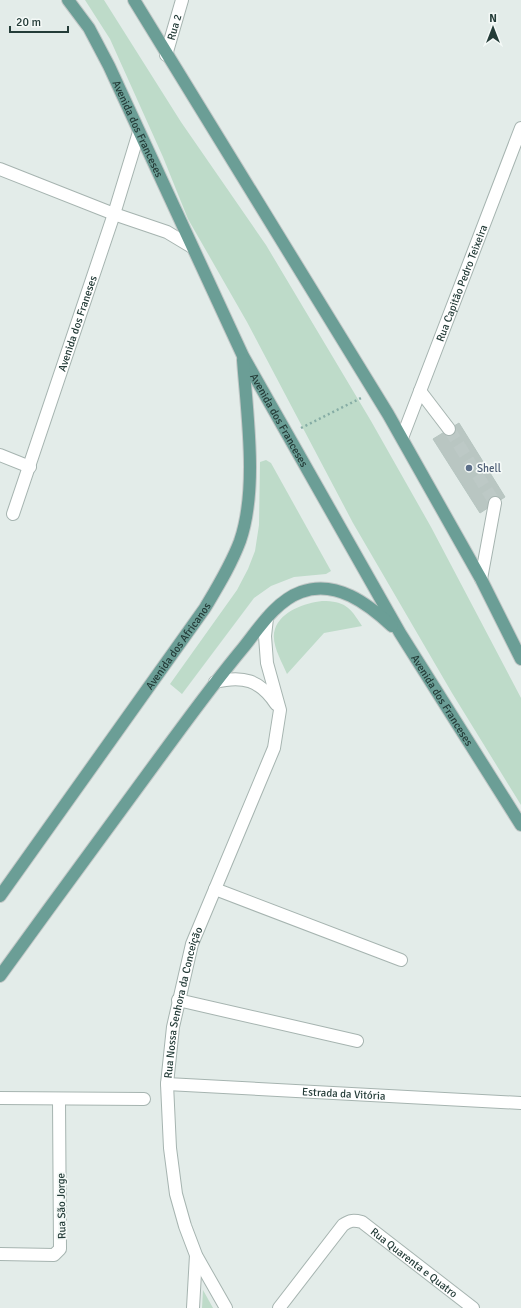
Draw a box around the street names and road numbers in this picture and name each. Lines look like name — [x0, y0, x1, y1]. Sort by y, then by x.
street label: Rua 2 — [165, 13, 185, 42]
street label: Avenida dos Franceses — [109, 78, 166, 180]
street label: Rua Capitão Pedro Teixeira — [434, 223, 490, 343]
street label: Avenida dos Franeses — [55, 274, 100, 373]
street label: Avenida dos Franceses — [247, 371, 311, 470]
street label: Avenida dos Africanos — [143, 600, 214, 692]
street label: Avenida dos Franceses — [408, 652, 476, 748]
street label: Rua Nossa Senhora da Conceição — [162, 925, 206, 1079]
street label: Estrada da Vitória — [302, 1085, 386, 1103]
street label: Rua São Jorge — [54, 1173, 69, 1239]
street label: Rua Quarenta e Quatro — [368, 1225, 460, 1301]

